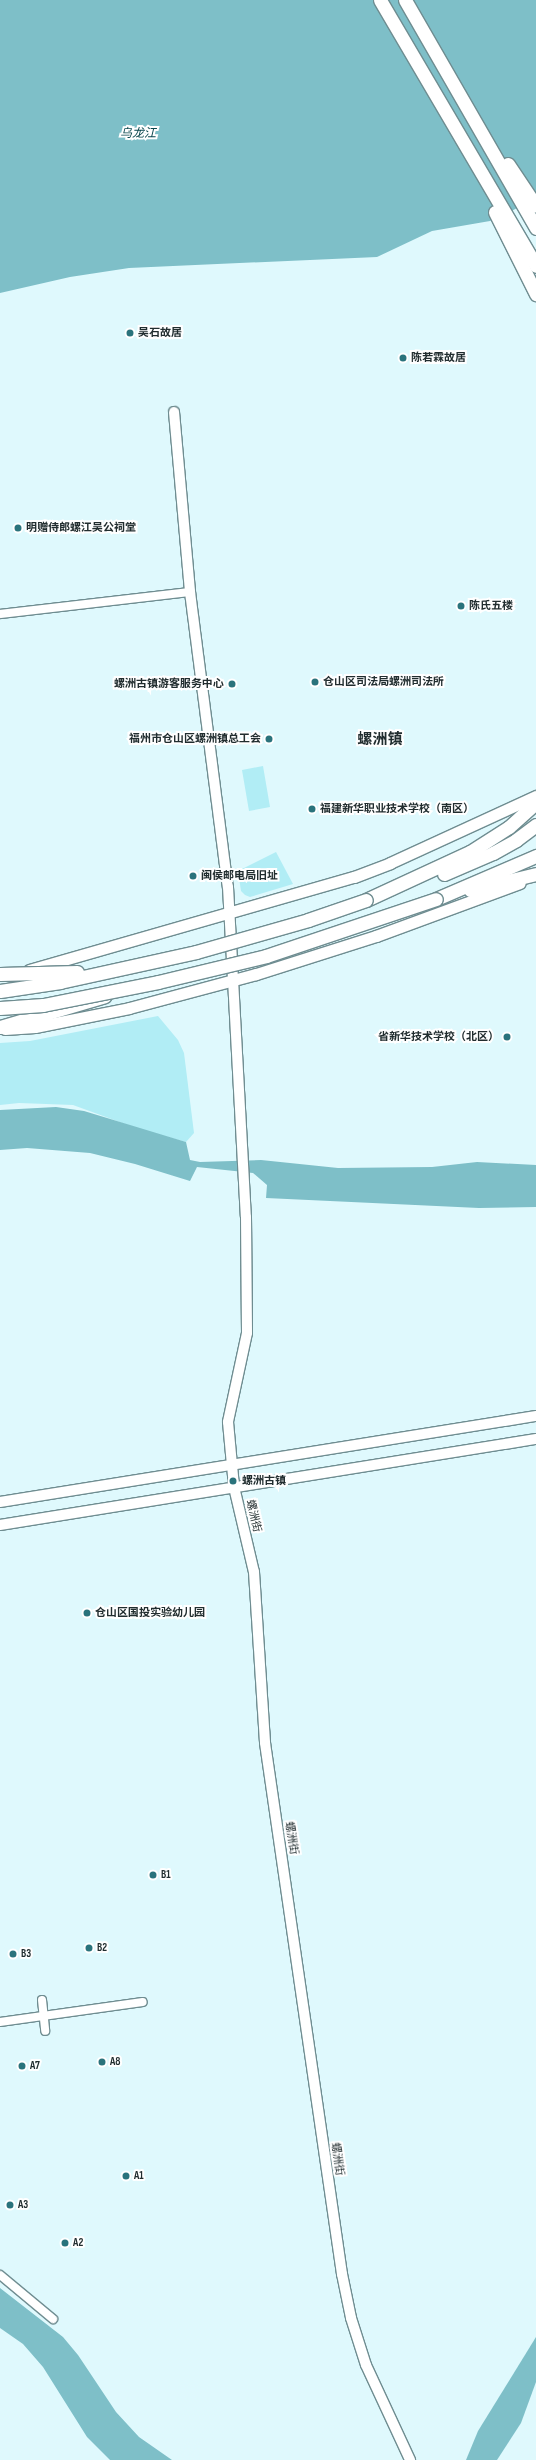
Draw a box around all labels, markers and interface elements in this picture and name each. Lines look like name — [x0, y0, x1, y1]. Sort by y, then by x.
water label: 乌龙江 — [120, 127, 156, 141]
place label: 吴石故居 — [138, 326, 182, 340]
marker: 吴石故居 — [125, 328, 135, 338]
place label: 陈若霖故居 — [411, 351, 466, 365]
marker: 陈若霖故居 — [398, 353, 408, 363]
place label: 明赠侍郎螺江吴公祠堂 — [26, 521, 136, 535]
marker: 明赠侍郎螺江吴公祠堂 — [13, 523, 23, 533]
place label: 陈氏五楼 — [469, 599, 513, 613]
marker: 陈氏五楼 — [456, 601, 466, 611]
place label: 仓山区司法局螺洲司法所 — [323, 675, 444, 689]
place label: 螺洲古镇游客服务中心 — [114, 677, 224, 691]
marker: 仓山区司法局螺洲司法所 — [310, 677, 320, 687]
marker: 螺洲古镇游客服务中心 — [227, 679, 237, 689]
district label: 螺洲镇 — [358, 731, 402, 749]
place label: 福州市仓山区螺洲镇总工会 — [129, 732, 261, 746]
marker: 福州市仓山区螺洲镇总工会 — [264, 734, 274, 744]
place label: 福建新华职业技术学校（南区） — [320, 802, 474, 816]
marker: 福建新华职业技术学校（南区） — [307, 804, 317, 814]
place label: 闽侯邮电局旧址 — [201, 869, 278, 883]
marker: 闽侯邮电局旧址 — [188, 871, 198, 881]
place label: 省新华技术学校（北区） — [378, 1030, 499, 1044]
marker: 省新华技术学校（北区） — [502, 1032, 512, 1042]
place label: 螺洲古镇 — [242, 1474, 286, 1488]
marker: 螺洲古镇 — [227, 1475, 239, 1487]
street label: 螺洲街 — [243, 1498, 263, 1534]
place label: 仓山区国投实验幼儿园 — [95, 1606, 205, 1620]
marker: 仓山区国投实验幼儿园 — [82, 1608, 92, 1618]
street label: 螺洲街 — [282, 1821, 300, 1855]
place label: B1 — [161, 1868, 171, 1882]
marker: B1 — [148, 1870, 158, 1880]
place label: B2 — [97, 1941, 107, 1955]
marker: B2 — [84, 1943, 94, 1953]
place label: B3 — [21, 1947, 31, 1961]
marker: B3 — [8, 1949, 18, 1959]
place label: A8 — [110, 2055, 120, 2069]
marker: A8 — [97, 2057, 107, 2067]
place label: A7 — [30, 2059, 40, 2073]
marker: A7 — [17, 2061, 27, 2071]
street label: 螺洲街 — [328, 2142, 346, 2176]
place label: A1 — [134, 2169, 144, 2183]
marker: A1 — [121, 2171, 131, 2181]
place label: A3 — [18, 2198, 28, 2212]
marker: A3 — [5, 2200, 15, 2210]
place label: A2 — [73, 2236, 83, 2250]
marker: A2 — [60, 2238, 70, 2248]

